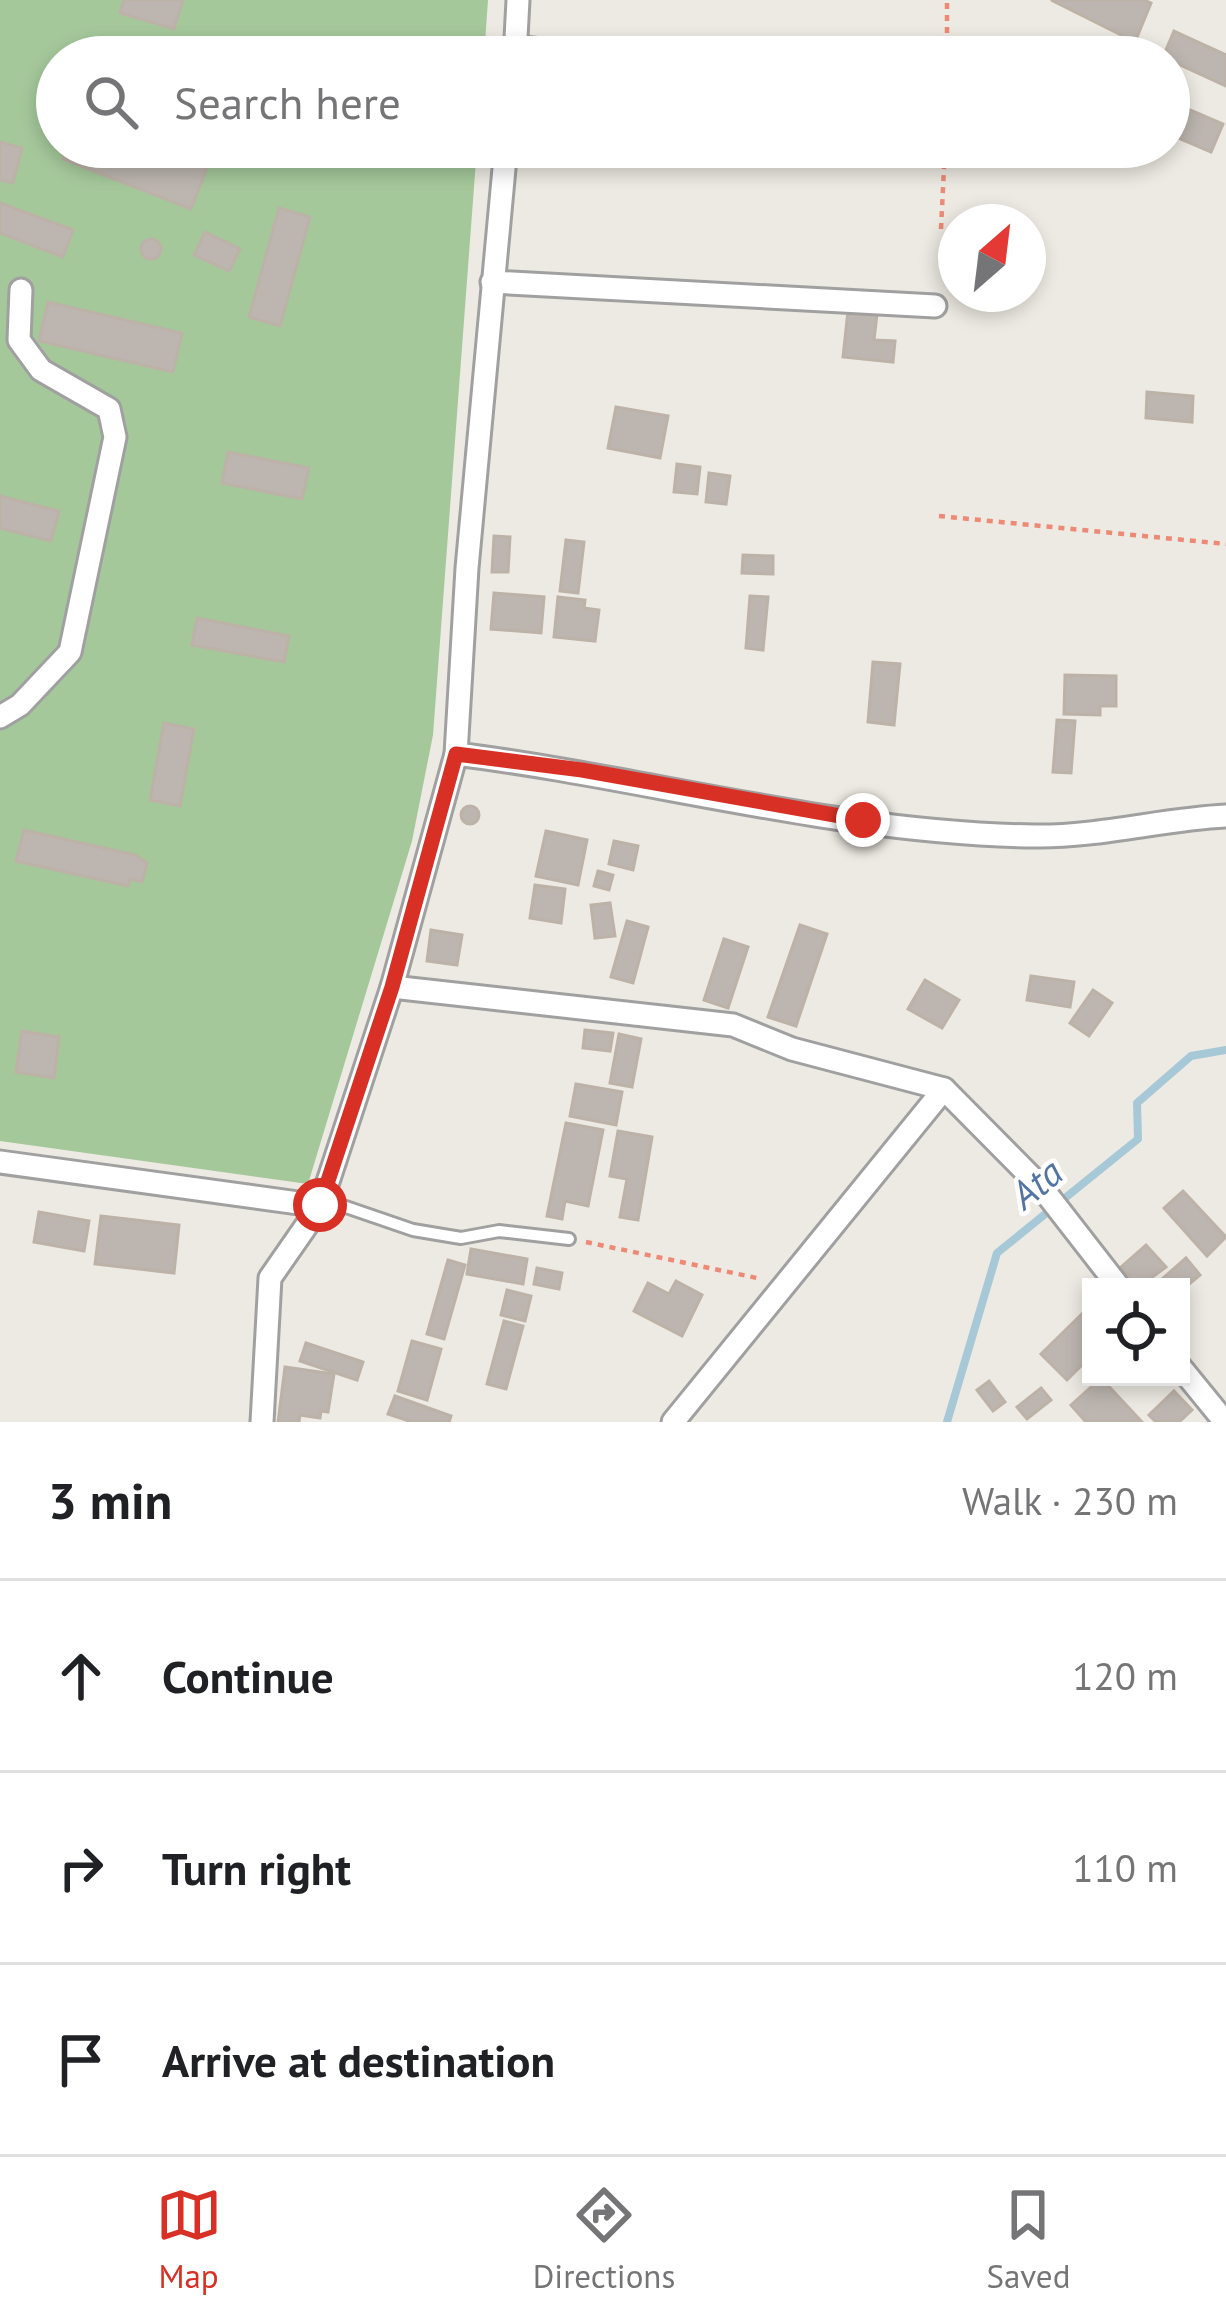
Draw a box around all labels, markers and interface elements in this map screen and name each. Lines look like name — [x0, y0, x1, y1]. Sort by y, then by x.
search box — [36, 36, 1190, 168]
icon: search — [78, 69, 144, 135]
text: Search here — [174, 73, 401, 131]
north arrow — [938, 204, 1046, 312]
route end — [836, 793, 890, 847]
water label: Ata — [998, 1147, 1073, 1221]
route start — [293, 1178, 347, 1232]
map controls — [1082, 1278, 1190, 1386]
button: locate — [1082, 1278, 1190, 1386]
text: 3 min — [48, 1467, 172, 1533]
text: Walk · 230 m — [962, 1475, 1178, 1526]
icon: ahead — [48, 1643, 114, 1709]
text: Continue — [162, 1647, 334, 1705]
text: 120 m — [1072, 1650, 1178, 1701]
icon: right — [48, 1835, 114, 1901]
text: Turn right — [162, 1839, 351, 1897]
text: 110 m — [1072, 1842, 1178, 1893]
icon: arrive — [48, 2027, 114, 2093]
text: Arrive at destination — [162, 2031, 555, 2089]
tab: Map — [156, 2182, 222, 2297]
tab: Directions — [533, 2182, 675, 2297]
tab: Saved — [986, 2182, 1070, 2297]

